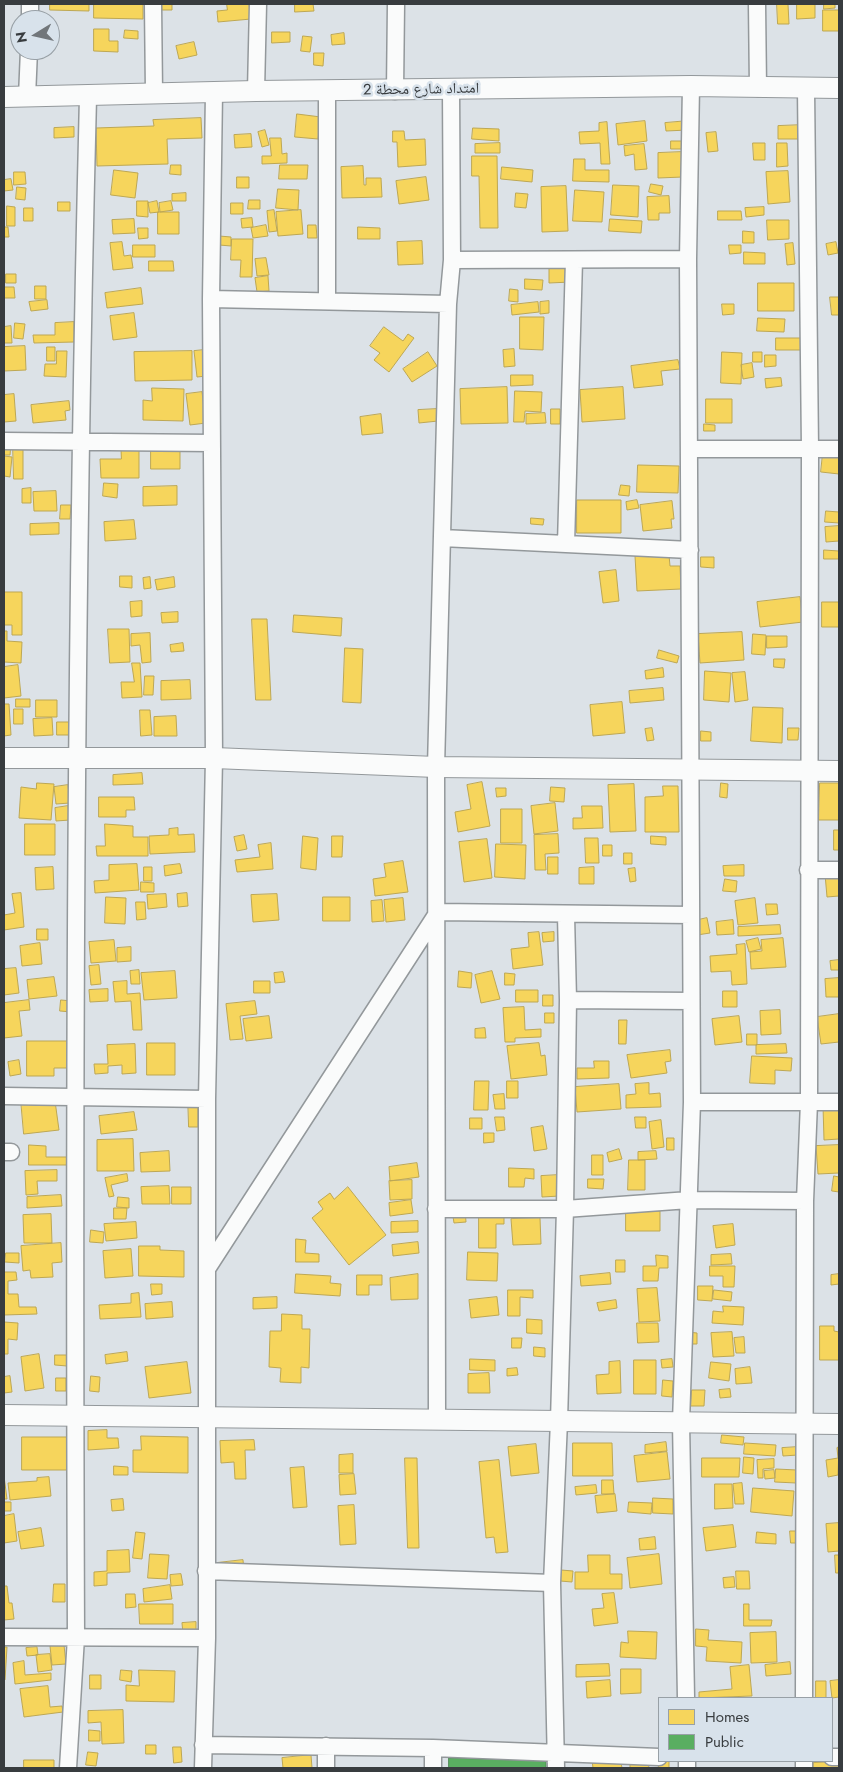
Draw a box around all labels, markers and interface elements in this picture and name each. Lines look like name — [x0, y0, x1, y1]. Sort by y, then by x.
north arrow — [10, 10, 60, 60]
text: N — [10, 30, 32, 44]
street label: امتداد شارع محطة 2 — [363, 80, 479, 100]
legend — [658, 1697, 833, 1762]
text: Homes — [705, 1706, 749, 1728]
text: Public — [705, 1731, 744, 1753]

